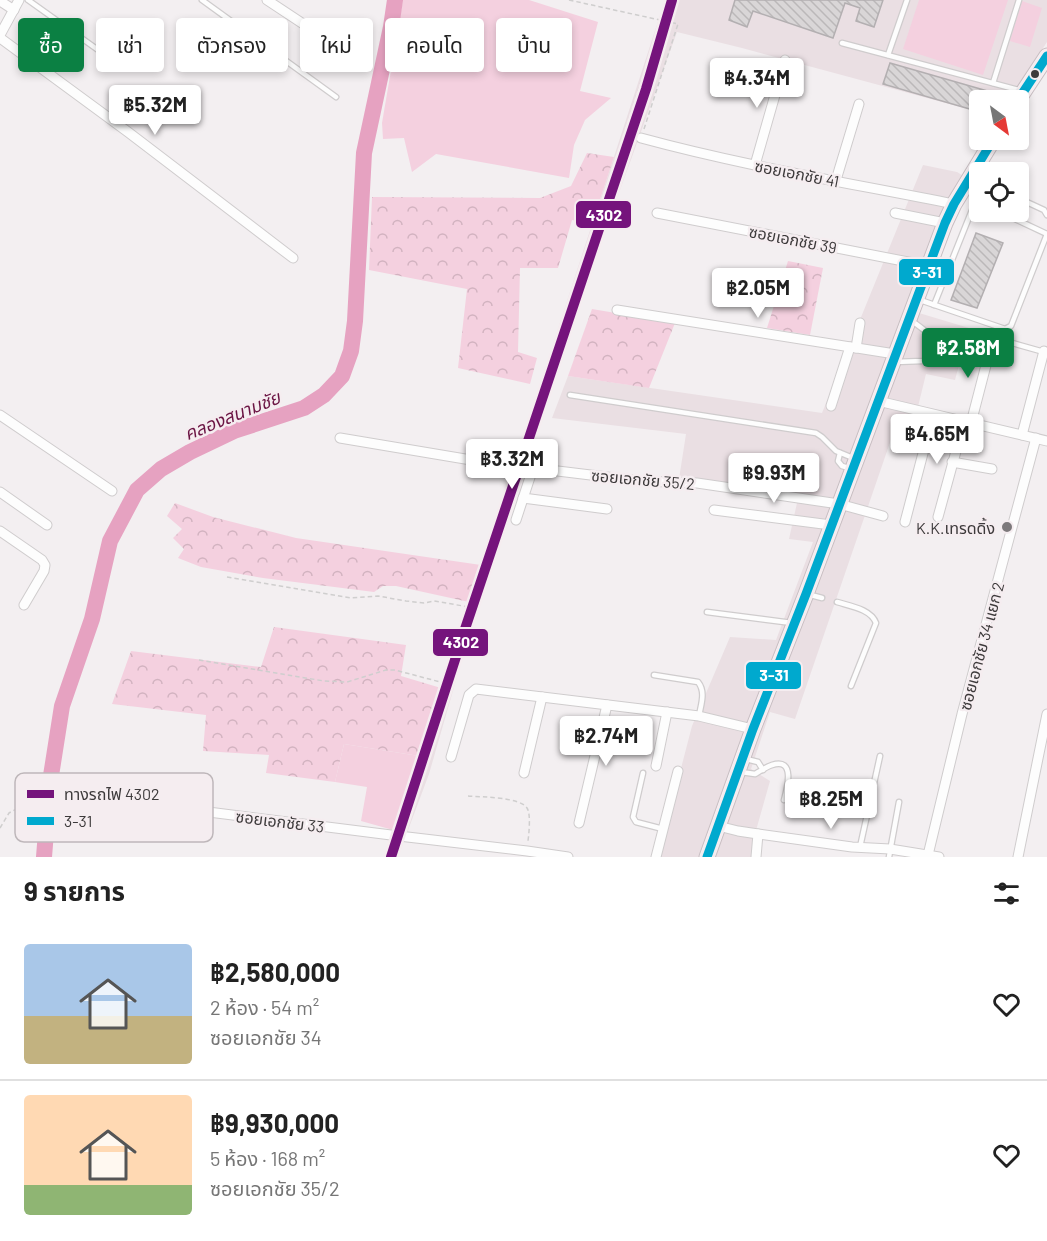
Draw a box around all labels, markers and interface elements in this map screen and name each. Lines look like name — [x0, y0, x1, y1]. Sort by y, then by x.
chip: ซื้อ — [18, 18, 84, 72]
chip: เช่า — [96, 18, 164, 72]
chip: ตัวกรอง — [176, 18, 288, 72]
chip: ใหม่ — [300, 18, 373, 72]
chip: คอนโด — [385, 18, 484, 72]
chip: บ้าน — [496, 18, 572, 72]
pin: ฿4.34M — [708, 58, 806, 109]
text: ฿4.34M — [724, 65, 790, 89]
unlabelled marker — [1029, 68, 1041, 80]
pin: ฿5.32M — [106, 85, 204, 136]
north arrow — [969, 90, 1029, 150]
map controls — [969, 90, 1029, 222]
text: ฿5.32M — [123, 92, 187, 116]
street label: ซอยเอกชัย 41 — [753, 156, 841, 190]
button: locate — [969, 162, 1029, 222]
line badge: 4302 — [575, 200, 632, 229]
text: 4302 — [586, 205, 622, 224]
street label: ซอยเอกชัย 39 — [747, 221, 839, 257]
line badge: 3-31 — [898, 258, 955, 286]
text: 3-31 — [912, 262, 942, 281]
pin: ฿2.05M — [709, 268, 807, 319]
text: ฿2.05M — [726, 275, 790, 299]
pin: ฿2.58M — [919, 328, 1017, 379]
text: ฿2.58M — [936, 335, 1000, 359]
water label: คลองสนามชัย — [181, 385, 284, 444]
pin: ฿4.65M — [888, 414, 986, 465]
text: ฿4.65M — [905, 421, 969, 445]
pin: ฿3.32M — [463, 439, 561, 490]
text: ฿3.32M — [480, 446, 544, 470]
pin: ฿9.93M — [725, 453, 823, 504]
text: ฿9.93M — [742, 460, 806, 484]
street label: ซอยเอกชัย 35/2 — [590, 465, 696, 493]
place label: K.K.เทรดดิ้ง — [916, 517, 995, 537]
marker: K.K.เทรดดิ้ง — [1000, 520, 1014, 534]
street label: ซอยเอกชัย 34 แยก 2 — [955, 580, 1007, 712]
line badge: 4302 — [432, 628, 489, 657]
text: 4302 — [443, 632, 479, 651]
line badge: 3-31 — [745, 661, 802, 690]
text: 3-31 — [759, 665, 789, 684]
pin: ฿2.74M — [557, 716, 655, 767]
text: ฿2.74M — [574, 723, 638, 747]
legend — [15, 773, 213, 842]
pin: ฿8.25M — [782, 779, 880, 830]
text: ทางรถไฟ 4302 — [64, 784, 160, 803]
text: ฿8.25M — [799, 786, 863, 810]
street label: ซอยเอกชัย 33 — [235, 806, 325, 836]
text: 3-31 — [64, 811, 92, 830]
text: 9 รายการ — [24, 875, 125, 906]
icon: filters — [990, 877, 1023, 910]
text: ฿2,580,000 — [210, 956, 340, 987]
icon: home — [72, 968, 144, 1040]
icon: heart — [990, 988, 1023, 1021]
text: 2 ห้อง · 54 m² — [210, 995, 319, 1019]
text: ซอยเอกชัย 34 — [210, 1025, 322, 1049]
text: ฿9,930,000 — [210, 1107, 339, 1138]
icon: home — [72, 1119, 144, 1191]
icon: heart — [990, 1139, 1023, 1172]
text: 5 ห้อง · 168 m² — [210, 1146, 325, 1170]
text: ซอยเอกชัย 35/2 — [210, 1176, 340, 1200]

